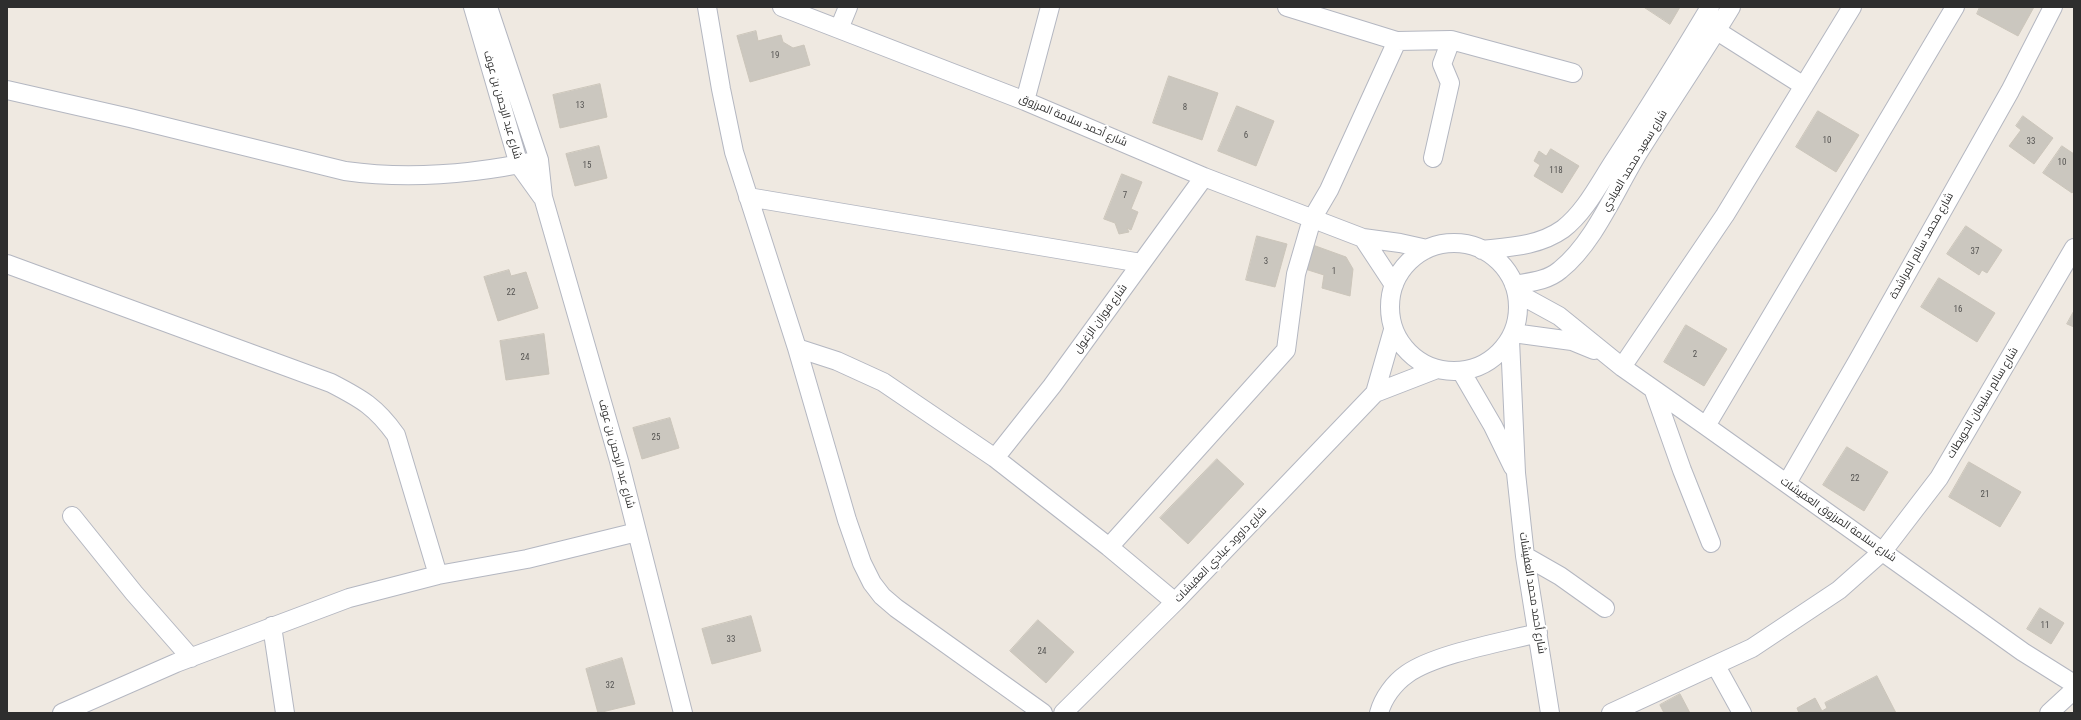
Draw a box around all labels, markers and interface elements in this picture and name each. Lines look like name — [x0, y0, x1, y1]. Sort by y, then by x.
street label: شارع عبد الرحمن بن عوف — [480, 49, 524, 161]
house number: 19 — [771, 51, 779, 61]
street label: شارع أحمد سلامة المرزوق — [1017, 92, 1129, 150]
house number: 13 — [576, 101, 584, 111]
house number: 8 — [1183, 103, 1187, 113]
street label: شارع سعيد محمد العبادي — [1600, 108, 1670, 214]
house number: 6 — [1244, 131, 1248, 141]
house number: 10 — [1823, 136, 1831, 146]
house number: 33 — [2027, 137, 2035, 147]
house number: 10 — [2058, 158, 2066, 168]
house number: 15 — [583, 161, 591, 171]
house number: 118 — [1549, 166, 1563, 176]
house number: 7 — [1123, 191, 1127, 201]
street label: شارع محمد سالم المراشدة — [1887, 191, 1957, 301]
house number: 37 — [1971, 247, 1979, 257]
house number: 3 — [1264, 257, 1268, 267]
house number: 1 — [1332, 267, 1336, 277]
street label: شارع فوزان الزغول — [1072, 282, 1130, 356]
house number: 22 — [507, 288, 515, 298]
house number: 16 — [1954, 305, 1962, 315]
street label: شارع سالم سليمان الحويطات — [1945, 345, 2021, 461]
house number: 2 — [1693, 350, 1697, 360]
house number: 24 — [521, 353, 529, 363]
street label: شارع عبد الرحمن بن عوف — [595, 398, 637, 510]
house number: 25 — [652, 433, 660, 443]
house number: 22 — [1851, 474, 1859, 484]
street label: شارع سلامة المرزوق العفيشات — [1777, 475, 1899, 565]
house number: 21 — [1981, 490, 1989, 500]
street label: شارع داوود عبادي العفيشات — [1172, 505, 1270, 605]
street label: شارع أحمد محمد العفيشات — [1516, 531, 1548, 655]
house number: 11 — [2041, 621, 2049, 631]
house number: 33 — [727, 635, 735, 645]
house number: 24 — [1038, 647, 1046, 657]
house number: 32 — [606, 681, 614, 691]

